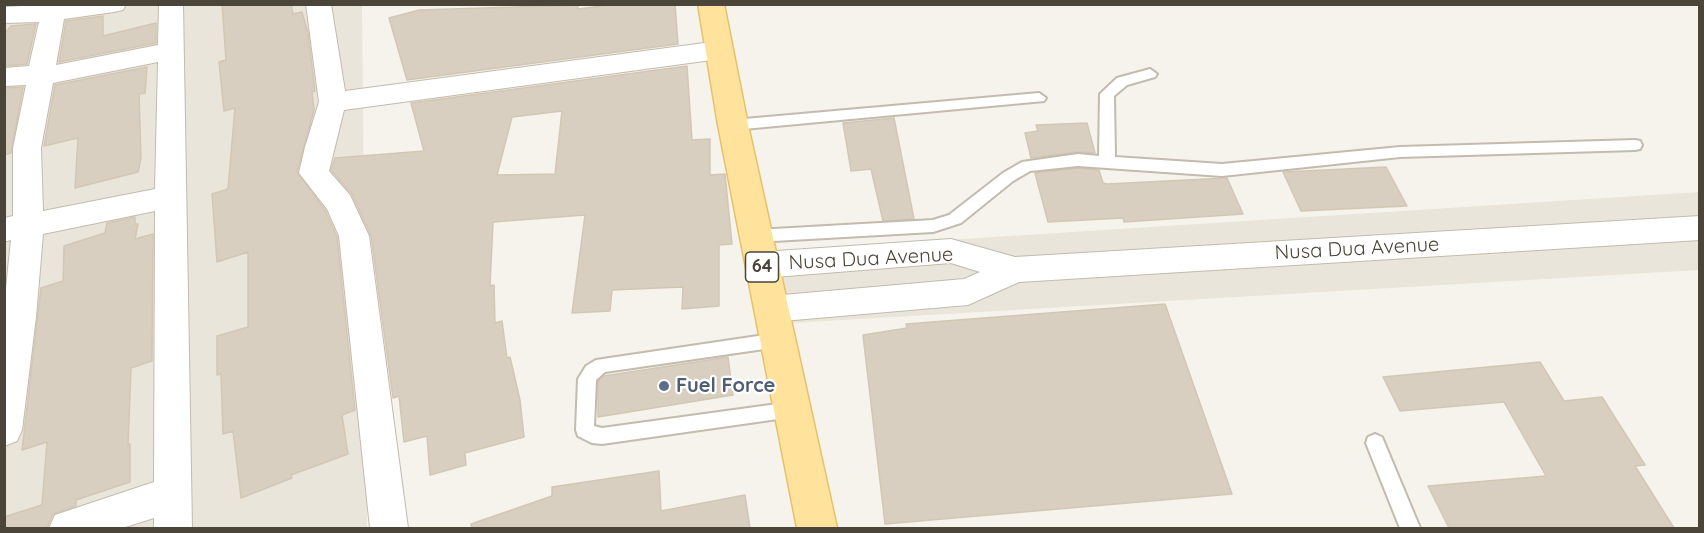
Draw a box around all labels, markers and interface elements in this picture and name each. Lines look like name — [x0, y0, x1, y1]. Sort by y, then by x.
street label: Nusa Dua Avenue — [1274, 233, 1440, 265]
street label: Nusa Dua Avenue — [788, 243, 954, 275]
road number: 64 — [746, 252, 778, 282]
place label: Fuel Force — [676, 374, 775, 398]
marker: Fuel Force — [657, 379, 671, 393]

